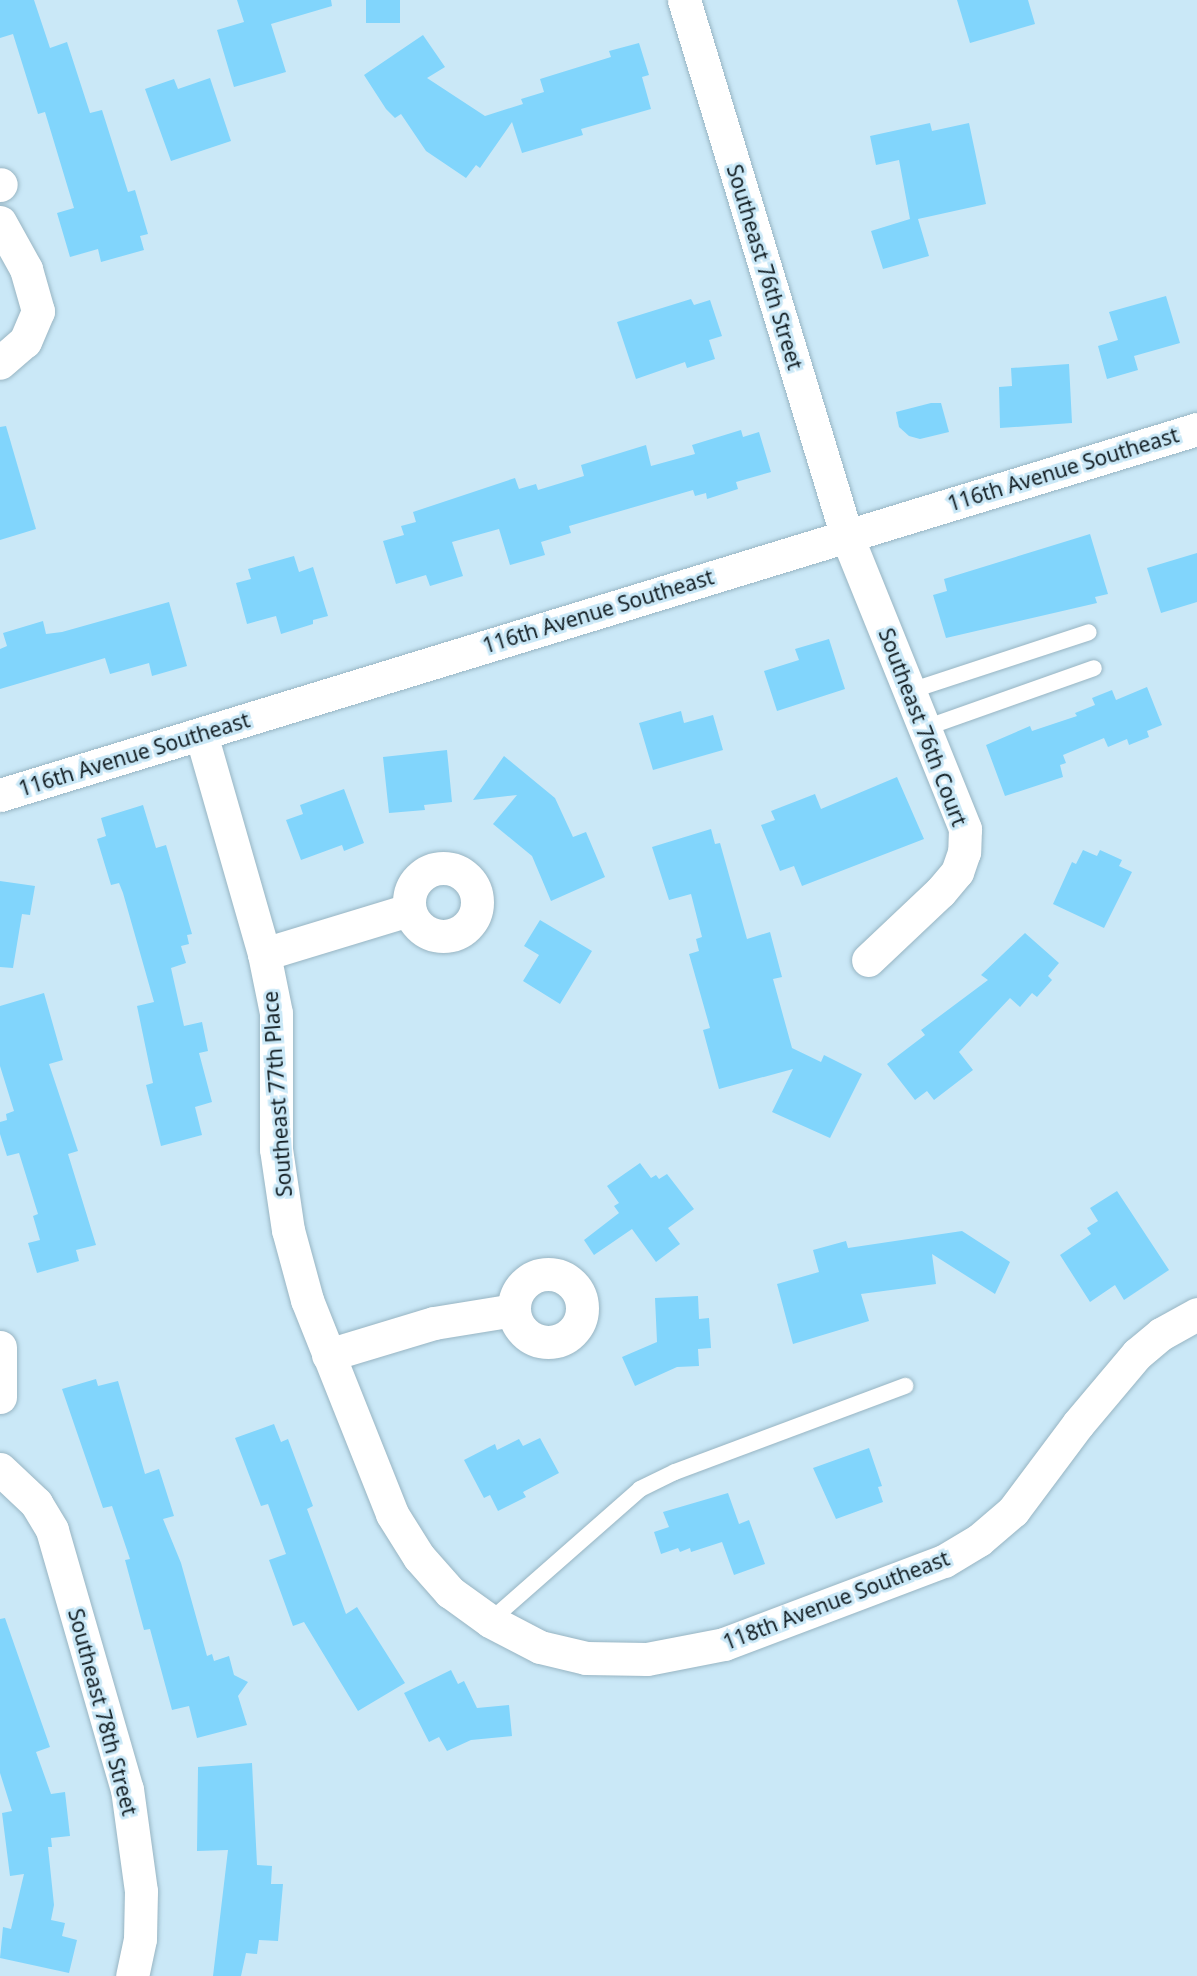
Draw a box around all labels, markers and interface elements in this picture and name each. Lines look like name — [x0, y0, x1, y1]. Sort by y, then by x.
street label: Southeast 76th Street — [722, 161, 808, 373]
street label: 116th Avenue Southeast — [944, 422, 1182, 516]
street label: 116th Avenue Southeast — [479, 564, 717, 658]
street label: Southeast 76th Court — [874, 625, 972, 829]
street label: 116th Avenue Southeast — [15, 707, 253, 801]
street label: Southeast 77th Place — [257, 990, 297, 1198]
street label: 118th Avenue Southeast — [719, 1545, 953, 1655]
street label: Southeast 78th Street — [63, 1606, 143, 1818]

